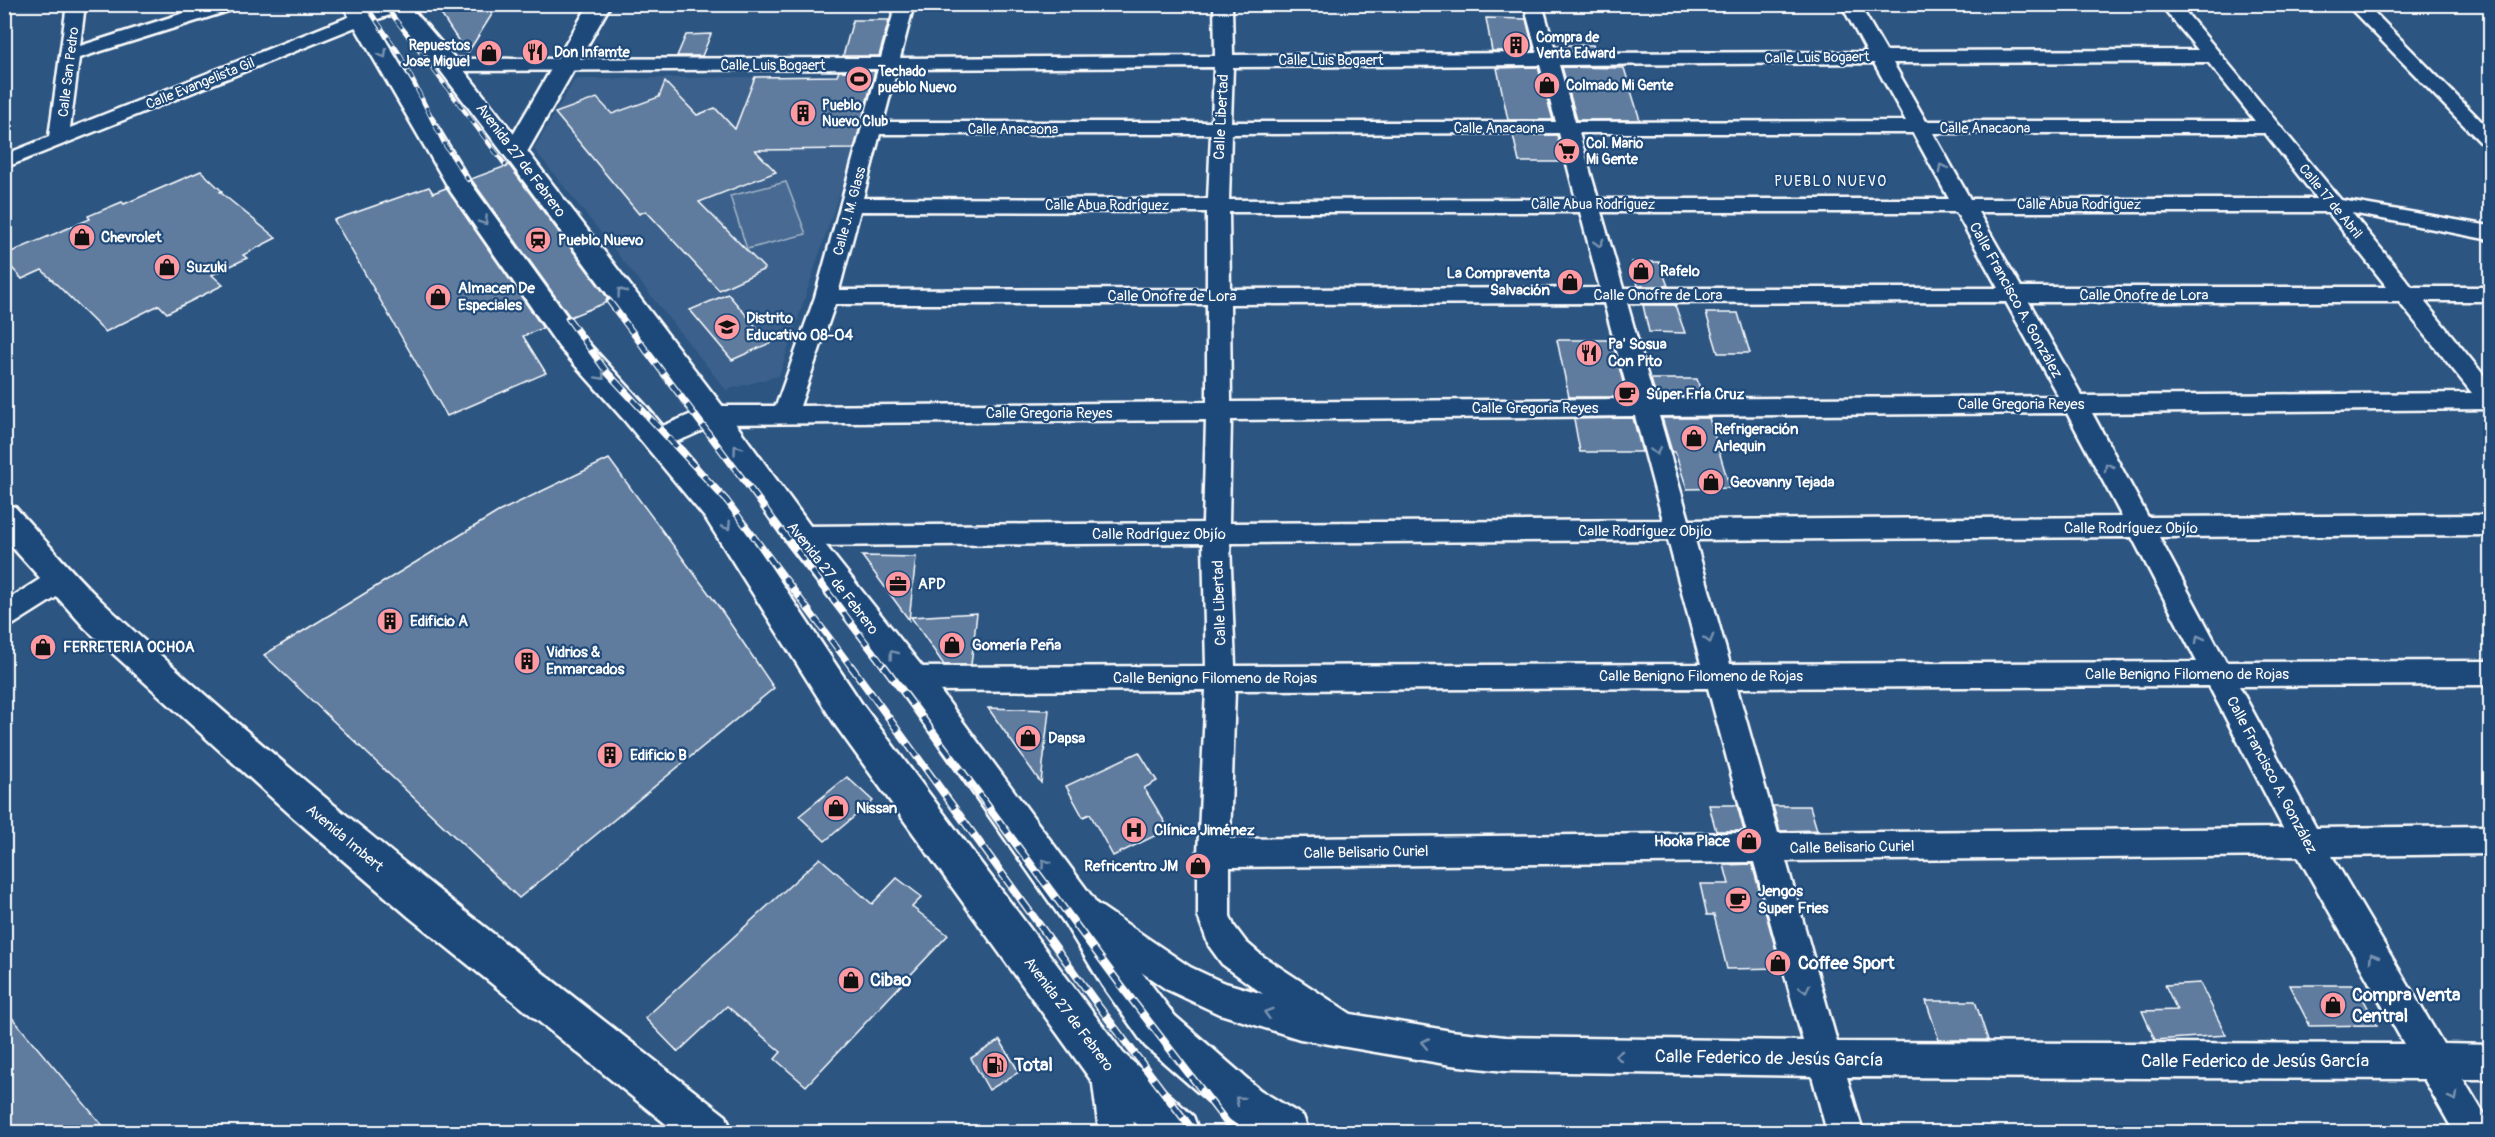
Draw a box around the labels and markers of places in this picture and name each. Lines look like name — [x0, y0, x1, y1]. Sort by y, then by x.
place label: Compra de Venta Edward — [1536, 29, 1616, 62]
building icon: Compra de Venta Edward — [1501, 30, 1531, 60]
place label: Repuestos Jose Miguel — [403, 37, 471, 70]
restaurant icon: Don Infamte — [520, 37, 550, 67]
shop icon: Repuestos Jose Miguel — [474, 38, 504, 68]
place label: Don Infamte — [554, 44, 631, 61]
place label: Techado pueblo Nuevo — [877, 63, 957, 96]
sports icon: Techado pueblo Nuevo — [844, 64, 874, 94]
shop icon: Colmado Mi Gente — [1532, 70, 1562, 100]
place label: Colmado Mi Gente — [1566, 77, 1675, 94]
place label: Pueblo Nuevo Club — [822, 97, 888, 130]
building icon: Pueblo Nuevo Club — [788, 98, 818, 128]
place label: Col. Mario Mi Gente — [1586, 135, 1644, 168]
supermarket icon: Col. Mario Mi Gente — [1552, 136, 1582, 166]
shop icon: Chevrolet — [67, 222, 97, 252]
station icon: Pueblo Nuevo — [523, 225, 553, 255]
place label: Chevrolet — [101, 228, 163, 247]
place label: Pueblo Nuevo — [558, 231, 643, 250]
shop icon: Suzuki — [152, 252, 182, 282]
shop icon: Rafelo — [1626, 256, 1656, 286]
place label: Suzuki — [186, 258, 227, 277]
place label: Rafelo — [1660, 262, 1700, 281]
place label: La Compraventa Salvación — [1447, 264, 1550, 300]
shop icon: La Compraventa Salvación — [1555, 267, 1585, 297]
place label: Almacen De Especiales — [458, 279, 535, 315]
shop icon: Almacen De Especiales — [423, 282, 453, 312]
place label: Distrito Educativo 08-04 — [746, 309, 854, 345]
school or university icon: Distrito Educativo 08-04 — [712, 312, 742, 342]
place label: Pa' Sosua Con Pito — [1608, 335, 1667, 371]
restaurant icon: Pa' Sosua Con Pito — [1574, 338, 1604, 368]
cafe icon: Súper Fría Cruz — [1612, 379, 1642, 409]
place label: Súper Fría Cruz — [1646, 385, 1745, 404]
place label: Refrigeración Arlequin — [1714, 420, 1799, 456]
shop icon: Refrigeración Arlequin — [1679, 423, 1709, 453]
shop icon: Geovanny Tejada — [1696, 467, 1726, 497]
place label: Geovanny Tejada — [1730, 473, 1835, 492]
office icon: APD — [883, 569, 913, 599]
place label: APD — [918, 575, 946, 594]
building icon: Edificio A — [375, 606, 405, 636]
place label: Edificio A — [410, 612, 468, 631]
shop icon: Gomería Peña — [937, 630, 967, 660]
shop icon: FERRETERIA OCHOA — [28, 632, 58, 662]
place label: Gomería Peña — [972, 636, 1061, 655]
place label: FERRETERIA OCHOA — [63, 638, 195, 657]
place label: Vidrios & Enmarcados — [546, 643, 625, 679]
building icon: Vidrios & Enmarcados — [512, 646, 542, 676]
shop icon: Dapsa — [1013, 723, 1043, 753]
place label: Dapsa — [1048, 729, 1085, 748]
building icon: Edificio B — [595, 740, 625, 770]
place label: Edificio B — [630, 746, 687, 765]
shop icon: Nissan — [821, 793, 851, 823]
place label: Nissan — [856, 799, 898, 818]
hospital icon: Clínica Jiménez — [1119, 815, 1149, 845]
place label: Clínica Jiménez — [1154, 821, 1255, 840]
shop icon: Hooka Place — [1734, 826, 1764, 856]
place label: Hooka Place — [1654, 832, 1731, 851]
shop icon: Refricentro JM — [1183, 851, 1213, 881]
place label: Refricentro JM — [1084, 857, 1178, 876]
place label: Jengos Super Fries — [1758, 882, 1829, 918]
cafe icon: Jengos Super Fries — [1723, 885, 1753, 915]
shop icon: Coffee Sport — [1763, 948, 1793, 978]
place label: Coffee Sport — [1798, 952, 1895, 975]
shop icon: Cibao — [836, 965, 866, 995]
place label: Cibao — [870, 969, 912, 992]
place label: Compra Venta Central — [2352, 984, 2461, 1028]
shop icon: Compra Venta Central — [2318, 990, 2348, 1020]
fuel station icon: Total — [980, 1050, 1010, 1080]
place label: Total — [1013, 1054, 1053, 1077]

